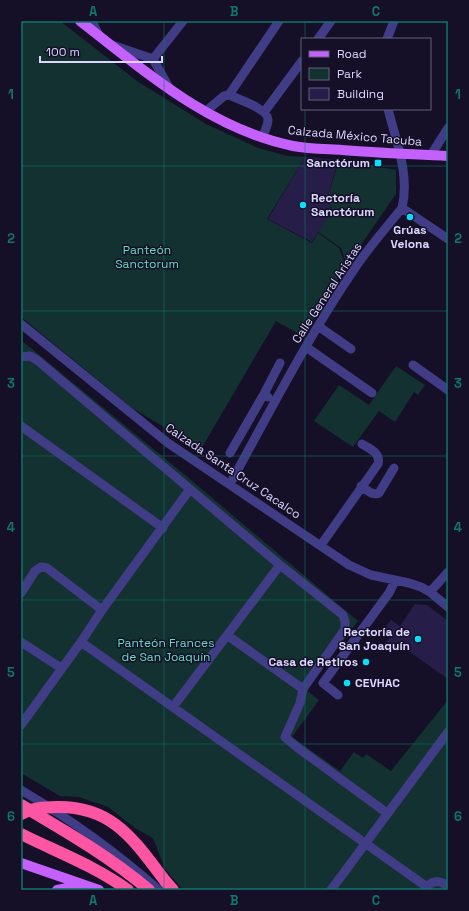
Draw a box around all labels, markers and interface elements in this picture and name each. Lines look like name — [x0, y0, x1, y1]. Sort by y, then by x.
text: A — [89, 3, 98, 20]
text: B — [230, 3, 239, 20]
text: C — [372, 3, 380, 20]
scale bar — [40, 38, 162, 64]
legend — [301, 38, 431, 110]
text: 100 m — [46, 44, 80, 60]
text: Road — [337, 46, 366, 62]
text: Park — [337, 66, 362, 82]
text: 1 — [8, 86, 14, 103]
text: Building — [337, 86, 384, 102]
text: 1 — [455, 86, 461, 103]
street label: Calzada México Tacuba — [287, 122, 423, 150]
place label: Sanctórum — [307, 155, 370, 171]
marker: Sanctórum — [373, 158, 383, 168]
place label: Rectoría Sanctórum — [311, 190, 374, 220]
marker: Rectoría Sanctórum — [298, 200, 308, 210]
marker: Grúas Velona — [405, 212, 415, 222]
place label: Grúas Velona — [391, 222, 429, 252]
text: 2 — [7, 230, 15, 247]
text: 2 — [454, 230, 462, 247]
street label: Calle General Aristas — [288, 240, 366, 346]
park label: Panteón Sanctorum — [115, 242, 179, 272]
text: 3 — [7, 375, 15, 392]
text: 3 — [454, 375, 462, 392]
street label: Calzada Santa Cruz Cacalco — [162, 420, 304, 522]
text: 4 — [7, 519, 15, 536]
text: 4 — [454, 519, 462, 536]
place label: Rectoría de San Joaquín — [339, 624, 410, 654]
marker: Rectoría de San Joaquín — [413, 634, 423, 644]
park label: Panteón Frances de San Joaquín — [117, 635, 215, 665]
place label: Casa de Retiros — [268, 654, 358, 670]
marker: Casa de Retiros — [361, 657, 371, 667]
text: 5 — [7, 664, 15, 681]
text: 5 — [454, 664, 462, 681]
place label: CEVHAC — [355, 675, 400, 691]
marker: CEVHAC — [342, 678, 352, 688]
text: 6 — [7, 808, 15, 825]
text: 6 — [454, 808, 462, 825]
text: A — [89, 892, 98, 909]
text: B — [230, 892, 239, 909]
text: C — [372, 892, 380, 909]

